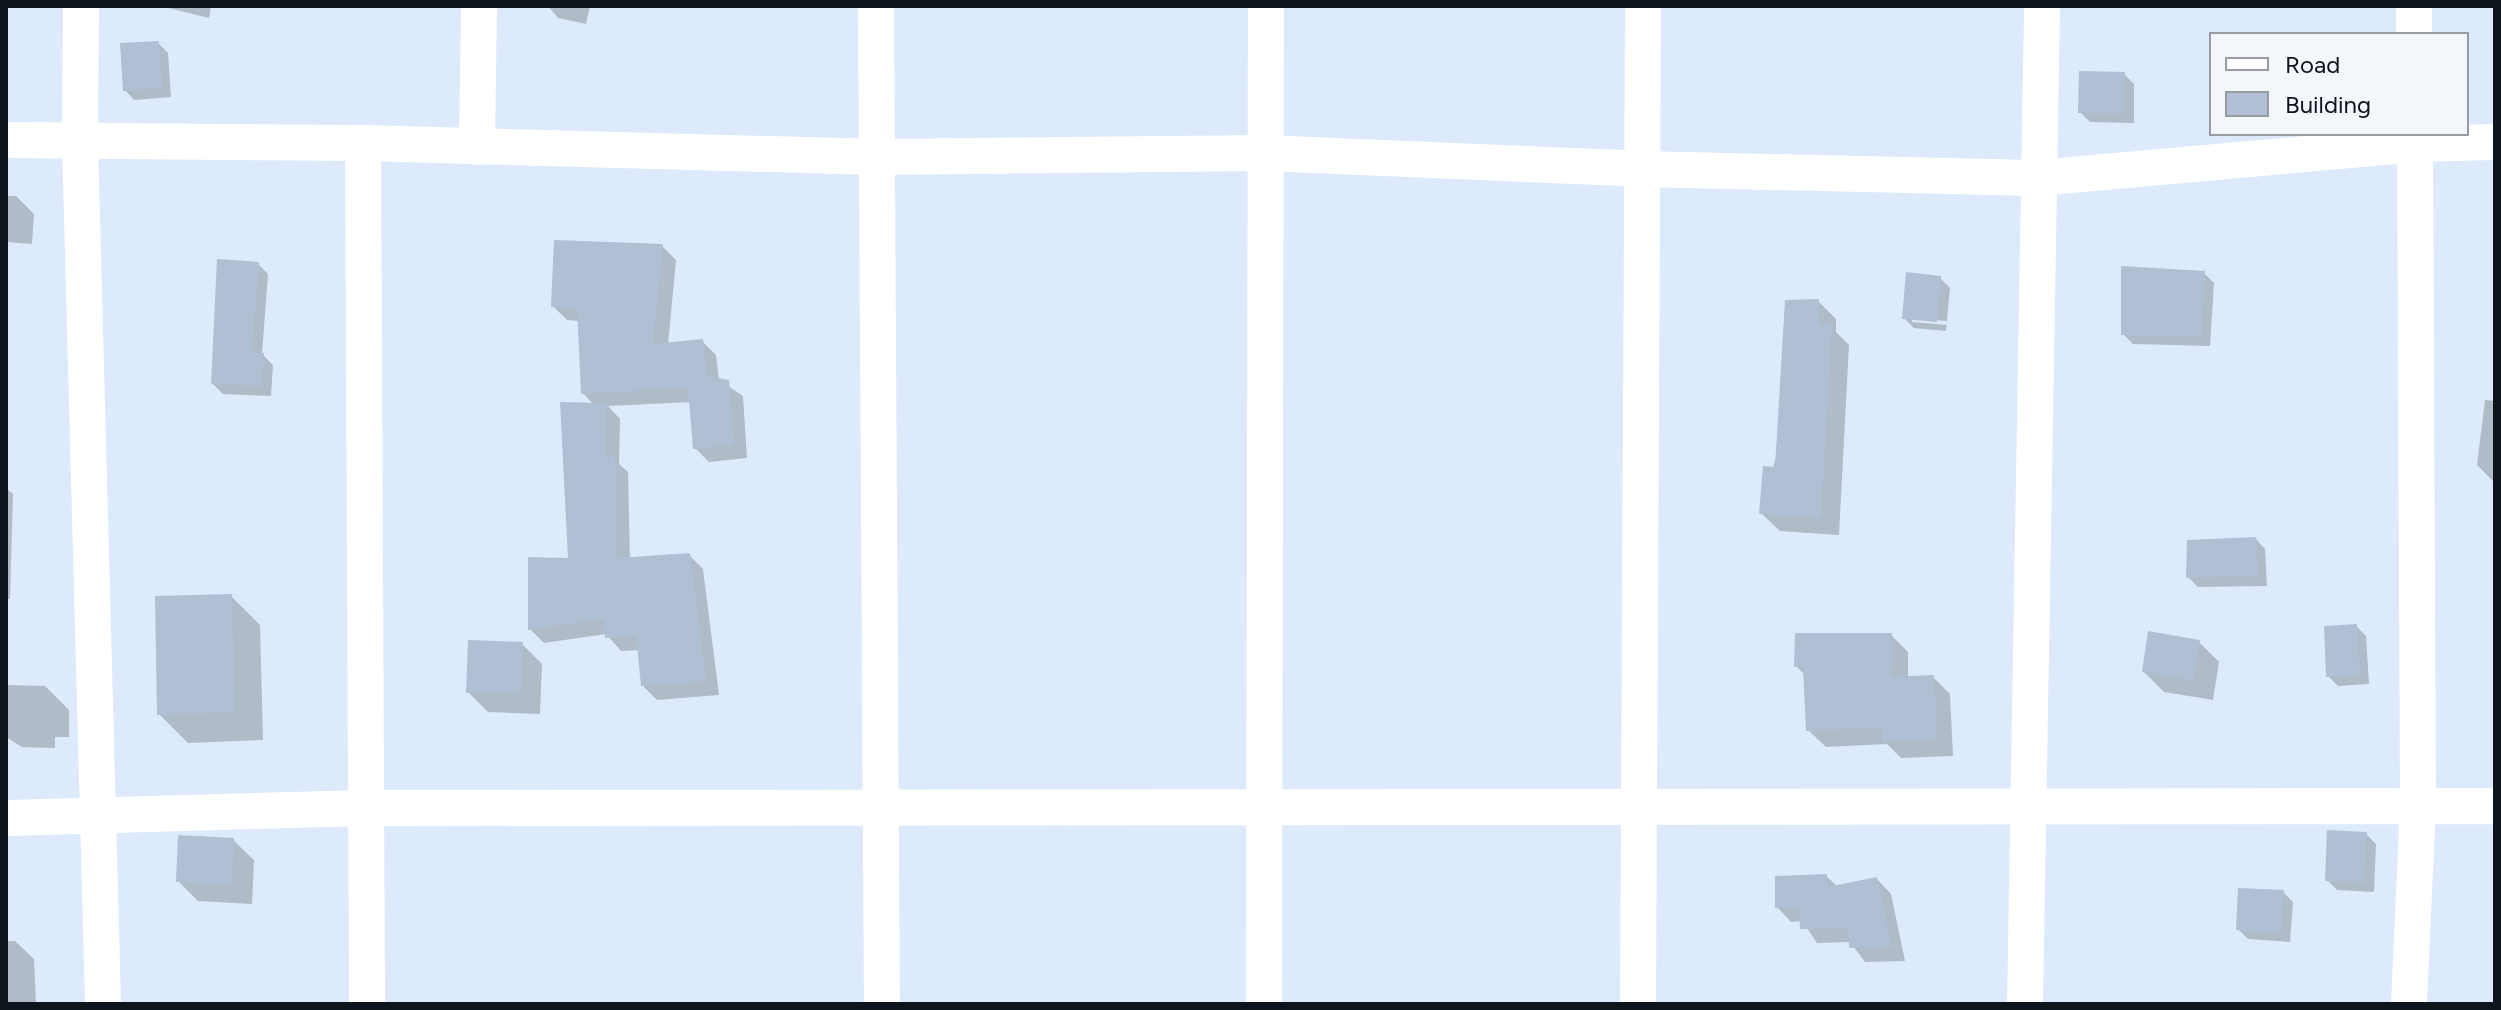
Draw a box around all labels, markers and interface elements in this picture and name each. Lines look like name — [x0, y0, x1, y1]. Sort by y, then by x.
legend — [2209, 32, 2469, 136]
text: Road — [2285, 50, 2340, 79]
text: Building — [2285, 90, 2371, 119]

